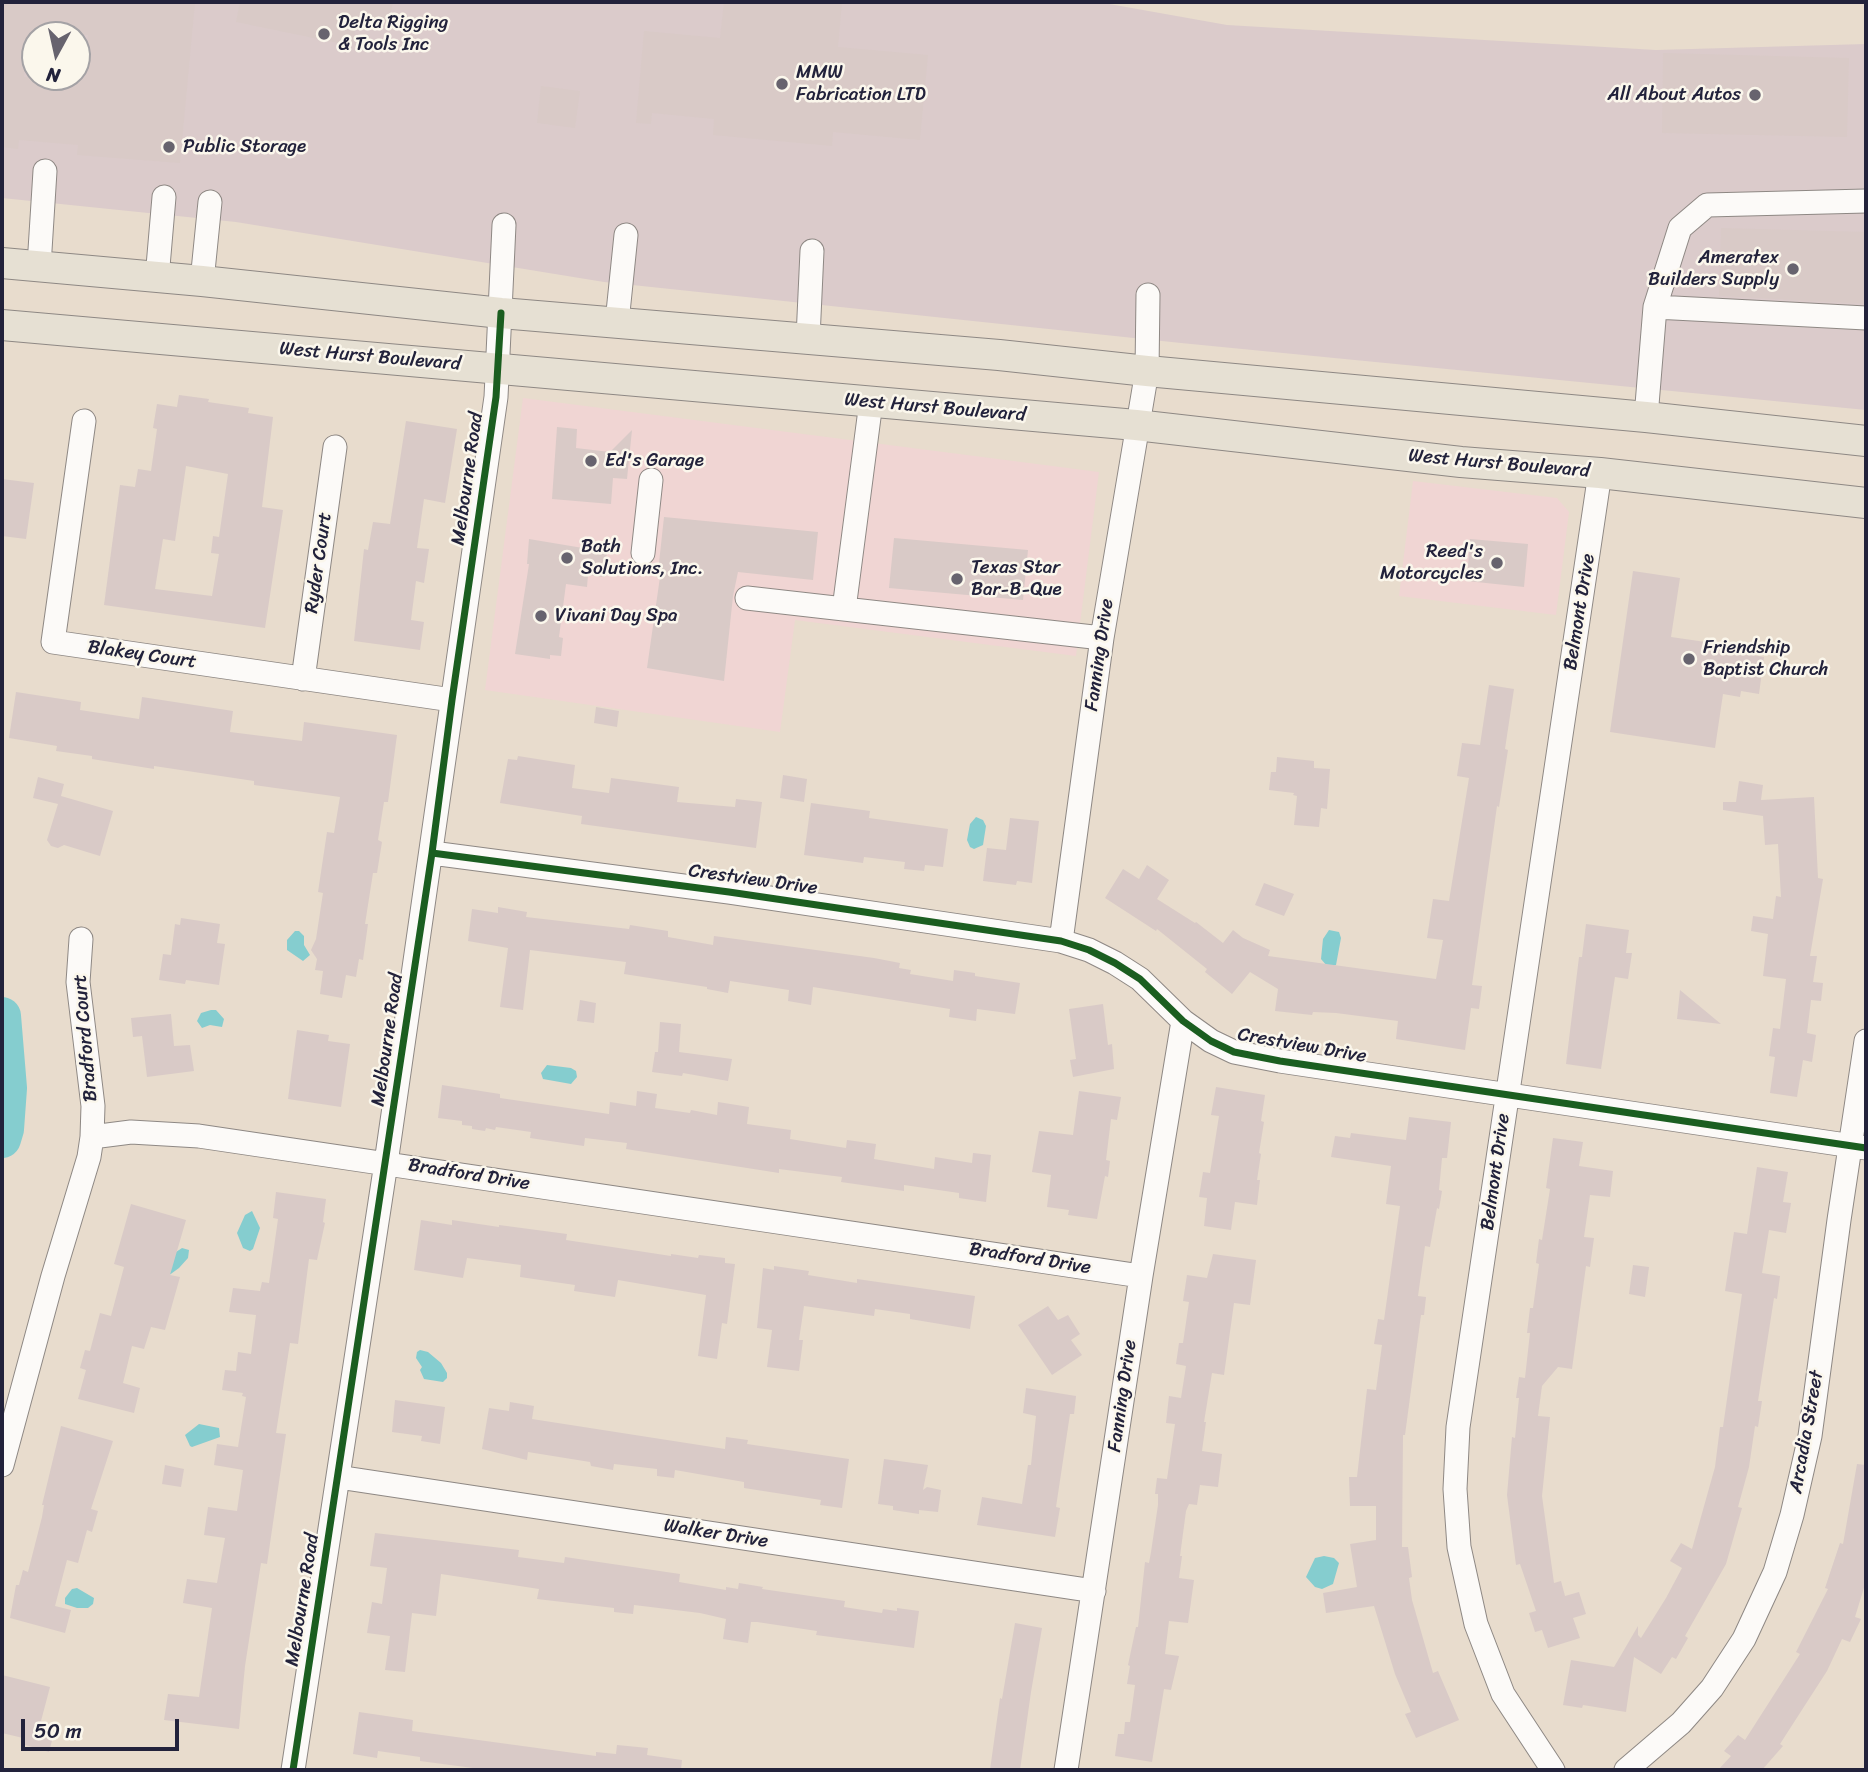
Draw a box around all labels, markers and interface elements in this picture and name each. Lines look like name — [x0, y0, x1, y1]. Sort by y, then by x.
place label: Delta Rigging & Tools Inc — [338, 12, 448, 56]
north arrow — [21, 21, 91, 91]
marker: Delta Rigging & Tools Inc — [316, 26, 332, 42]
text: N — [44, 58, 62, 93]
place label: MMW Fabrication LTD — [796, 62, 926, 106]
marker: MMW Fabrication LTD — [774, 76, 790, 92]
place label: All About Autos — [1607, 84, 1741, 106]
marker: All About Autos — [1747, 87, 1763, 103]
place label: Public Storage — [183, 136, 306, 158]
marker: Public Storage — [161, 139, 177, 155]
place label: Ameratex Builders Supply — [1648, 247, 1779, 291]
marker: Ameratex Builders Supply — [1785, 261, 1801, 277]
street label: West Hurst Boulevard — [278, 338, 462, 376]
street label: West Hurst Boulevard — [843, 389, 1027, 427]
street label: Melbourne Road — [447, 411, 489, 547]
street label: West Hurst Boulevard — [1407, 445, 1591, 483]
place label: Ed's Garage — [605, 450, 704, 472]
marker: Ed's Garage — [583, 453, 599, 469]
street label: Ryder Court — [301, 511, 337, 615]
place label: Bath Solutions, Inc. — [581, 536, 703, 580]
place label: Reed's Motorcycles — [1380, 541, 1483, 585]
marker: Bath Solutions, Inc. — [559, 550, 575, 566]
street label: Belmont Drive — [1560, 552, 1600, 672]
marker: Reed's Motorcycles — [1489, 555, 1505, 571]
place label: Texas Star Bar-B-Que — [971, 557, 1062, 601]
marker: Texas Star Bar-B-Que — [949, 571, 965, 587]
street label: Fanning Drive — [1081, 597, 1119, 713]
place label: Vivani Day Spa — [555, 605, 678, 627]
marker: Vivani Day Spa — [533, 608, 549, 624]
street label: Blakey Court — [86, 636, 198, 674]
place label: Friendship Baptist Church — [1703, 637, 1828, 681]
marker: Friendship Baptist Church — [1681, 651, 1697, 667]
street label: Crestview Drive — [687, 860, 819, 900]
street label: Melbourne Road — [367, 972, 409, 1108]
street label: Bradford Court — [69, 973, 103, 1103]
street label: Crestview Drive — [1236, 1023, 1368, 1069]
street label: Belmont Drive — [1477, 1112, 1515, 1232]
street label: Bradford Drive — [406, 1154, 532, 1196]
street label: Bradford Drive — [967, 1238, 1093, 1280]
street label: Fanning Drive — [1104, 1338, 1142, 1454]
street label: Arcadia Street — [1785, 1369, 1829, 1495]
street label: Walker Drive — [662, 1515, 770, 1553]
street label: Melbourne Road — [281, 1532, 325, 1668]
scale bar — [24, 1706, 182, 1750]
text: 50 m — [34, 1712, 82, 1750]

